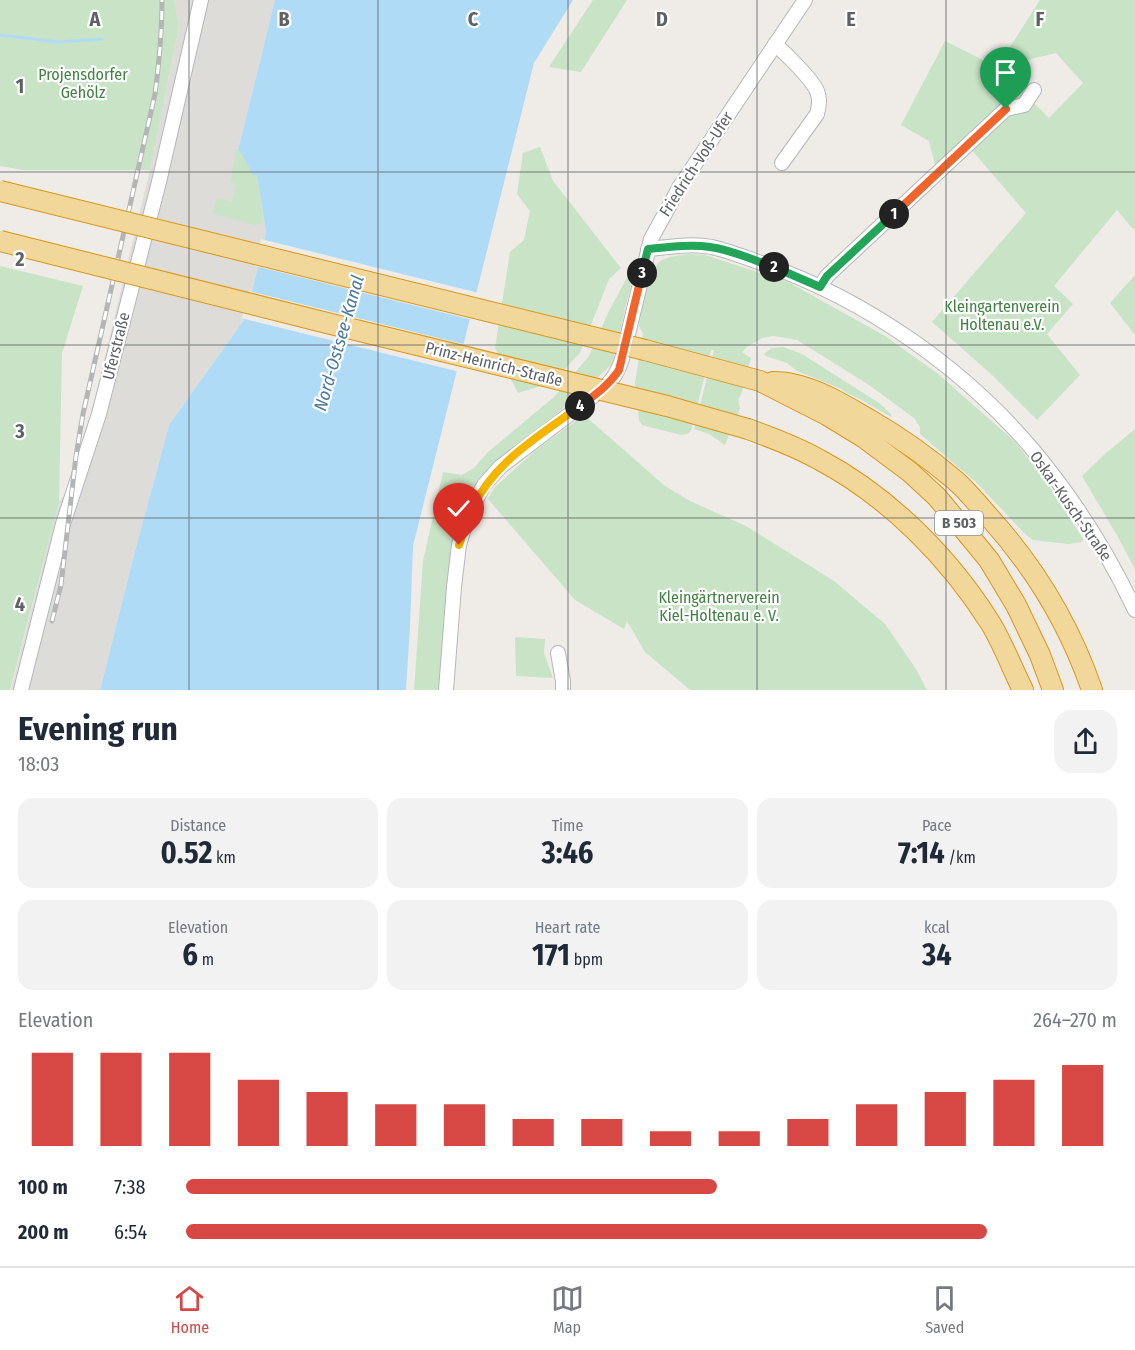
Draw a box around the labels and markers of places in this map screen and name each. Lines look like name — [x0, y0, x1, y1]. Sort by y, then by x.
pin — [980, 47, 1031, 109]
pin: 1 — [879, 199, 909, 229]
pin: 2 — [759, 252, 789, 282]
pin: 3 — [627, 258, 657, 288]
pin: 4 — [565, 391, 595, 421]
pin — [433, 483, 484, 545]

